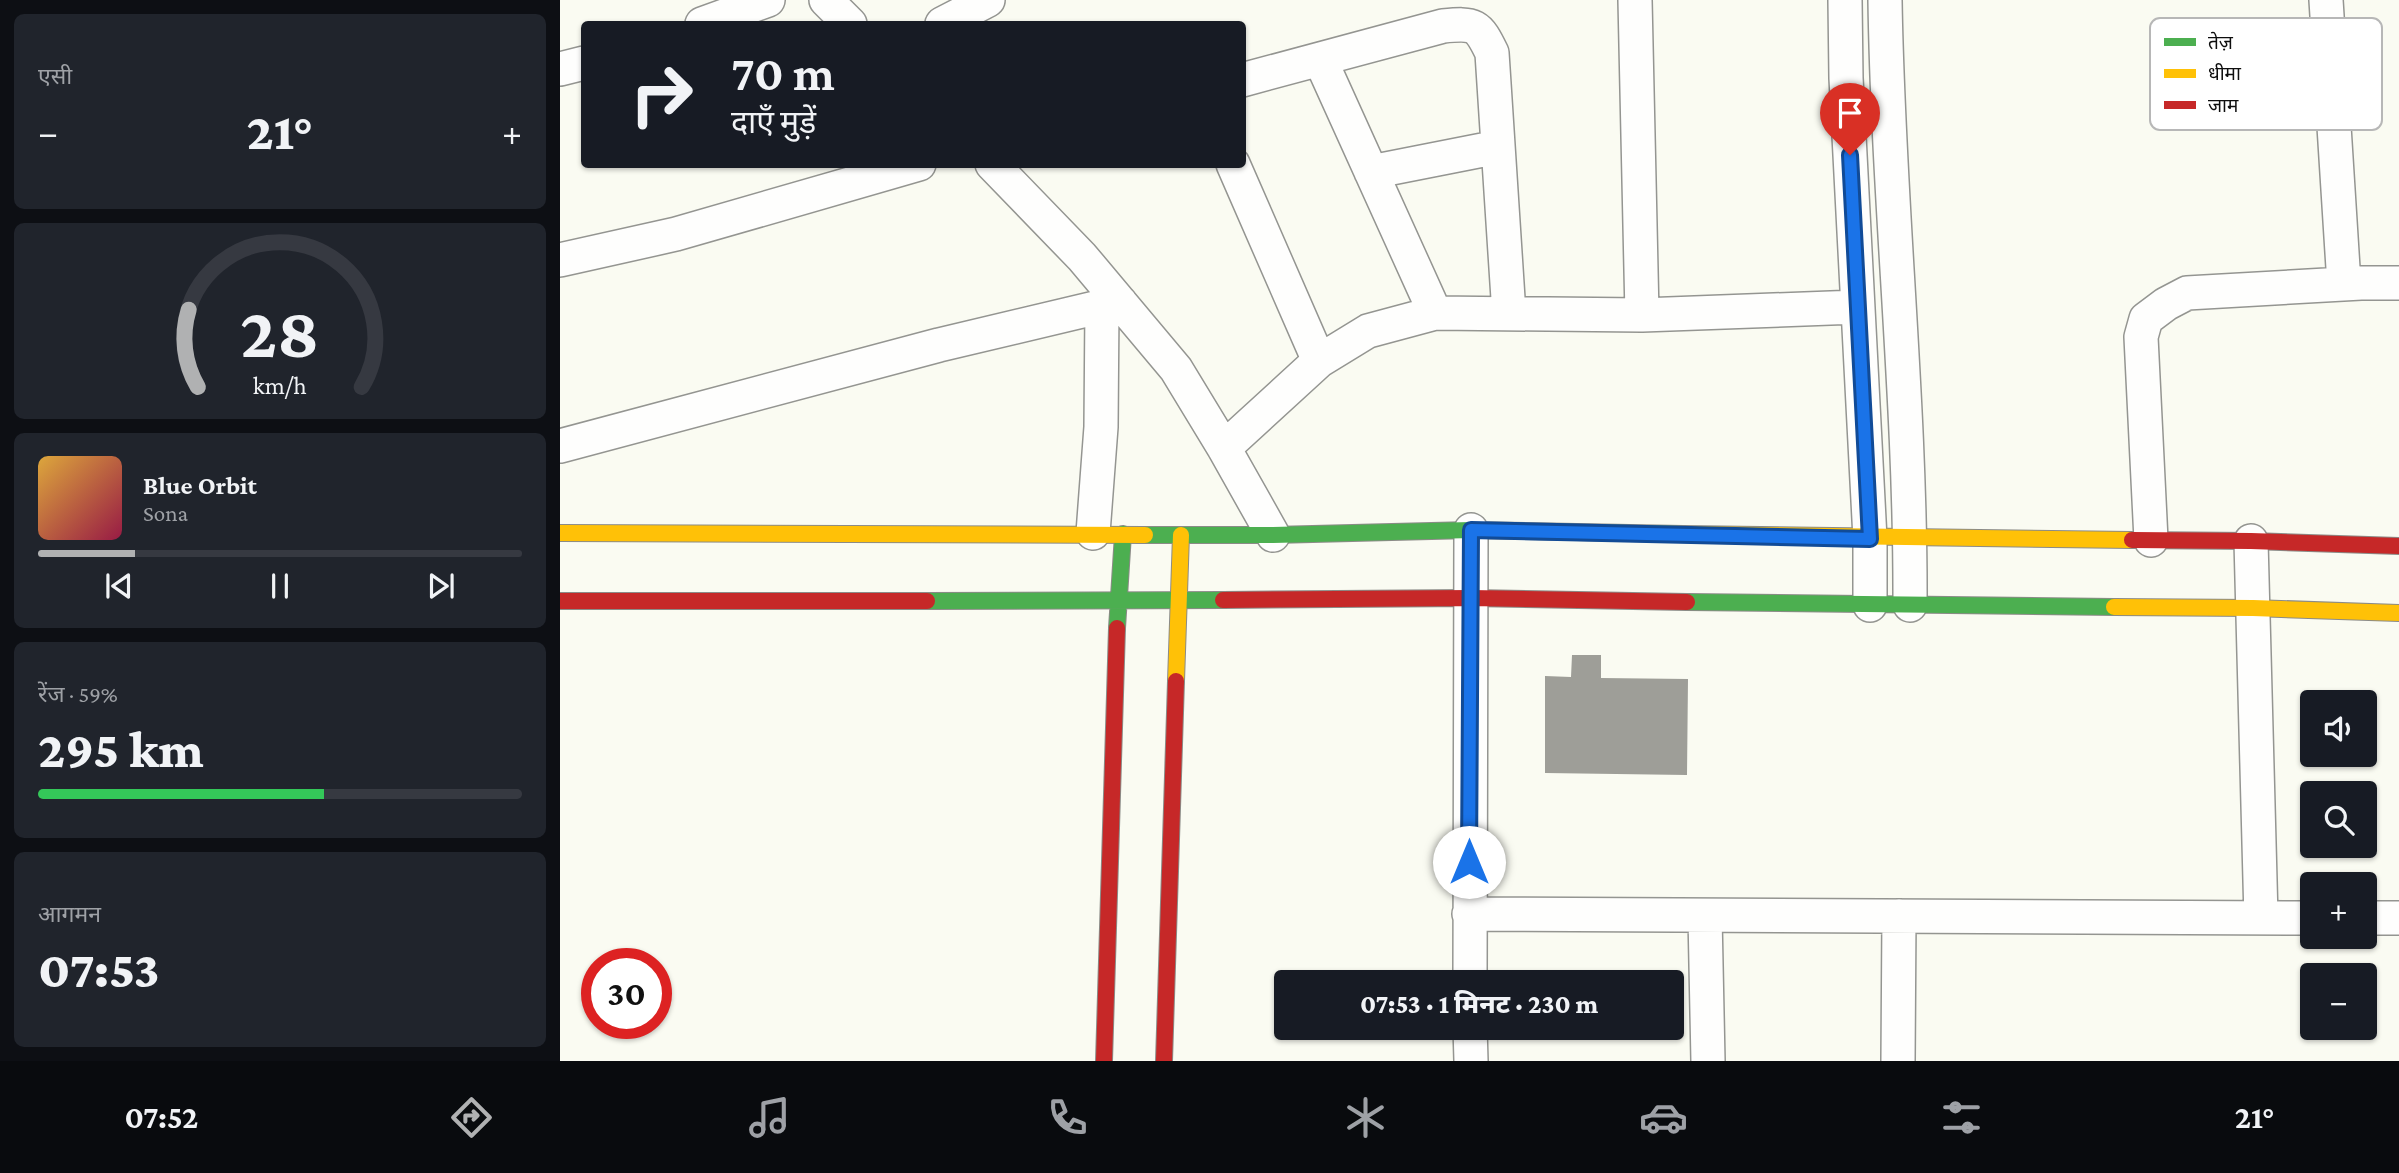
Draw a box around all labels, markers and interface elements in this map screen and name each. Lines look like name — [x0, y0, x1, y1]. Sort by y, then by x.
legend — [2150, 18, 2382, 130]
text: तेज़ — [2208, 31, 2234, 53]
text: 70 m — [731, 46, 835, 101]
icon: right — [616, 49, 707, 140]
text: एसी — [38, 63, 72, 89]
text: धीमा — [2208, 63, 2242, 84]
pin — [1820, 83, 1880, 155]
icon: arrive — [1831, 94, 1869, 132]
text: जाम — [2208, 95, 2239, 116]
text: 21° — [247, 102, 313, 160]
text: दाएँ मुड़ें — [731, 104, 816, 140]
text: − — [38, 111, 58, 153]
text: + — [502, 111, 522, 153]
text: 28 — [240, 293, 320, 374]
text: km/h — [253, 372, 307, 399]
text: Blue Orbit — [143, 471, 257, 500]
text: Sona — [143, 500, 188, 526]
icon: previous — [100, 567, 138, 605]
icon: pause — [261, 567, 299, 605]
icon: next — [422, 567, 460, 605]
text: रेंज · 59% — [38, 681, 118, 707]
map controls — [2300, 690, 2377, 1040]
button: sound — [2300, 690, 2377, 767]
text: 295 km — [38, 720, 204, 778]
button: search — [2300, 781, 2377, 858]
position arrow — [1432, 825, 1506, 899]
button: + — [2300, 872, 2377, 949]
text: आगमन — [38, 901, 101, 927]
text: 07:53 — [38, 940, 160, 998]
speed limit sign: 30 — [581, 948, 672, 1039]
button: − — [2300, 963, 2377, 1040]
text: 07:53 · 1 मिनट · 230 m — [1360, 990, 1598, 1019]
icon: directions — [447, 1093, 496, 1142]
icon: music — [745, 1093, 794, 1142]
icon: phone — [1043, 1093, 1092, 1142]
icon: climate — [1341, 1093, 1390, 1142]
icon: car — [1639, 1093, 1688, 1142]
icon: filters — [1937, 1093, 1986, 1142]
text: 07:52 — [124, 1099, 198, 1135]
text: 21° — [2235, 1099, 2274, 1135]

